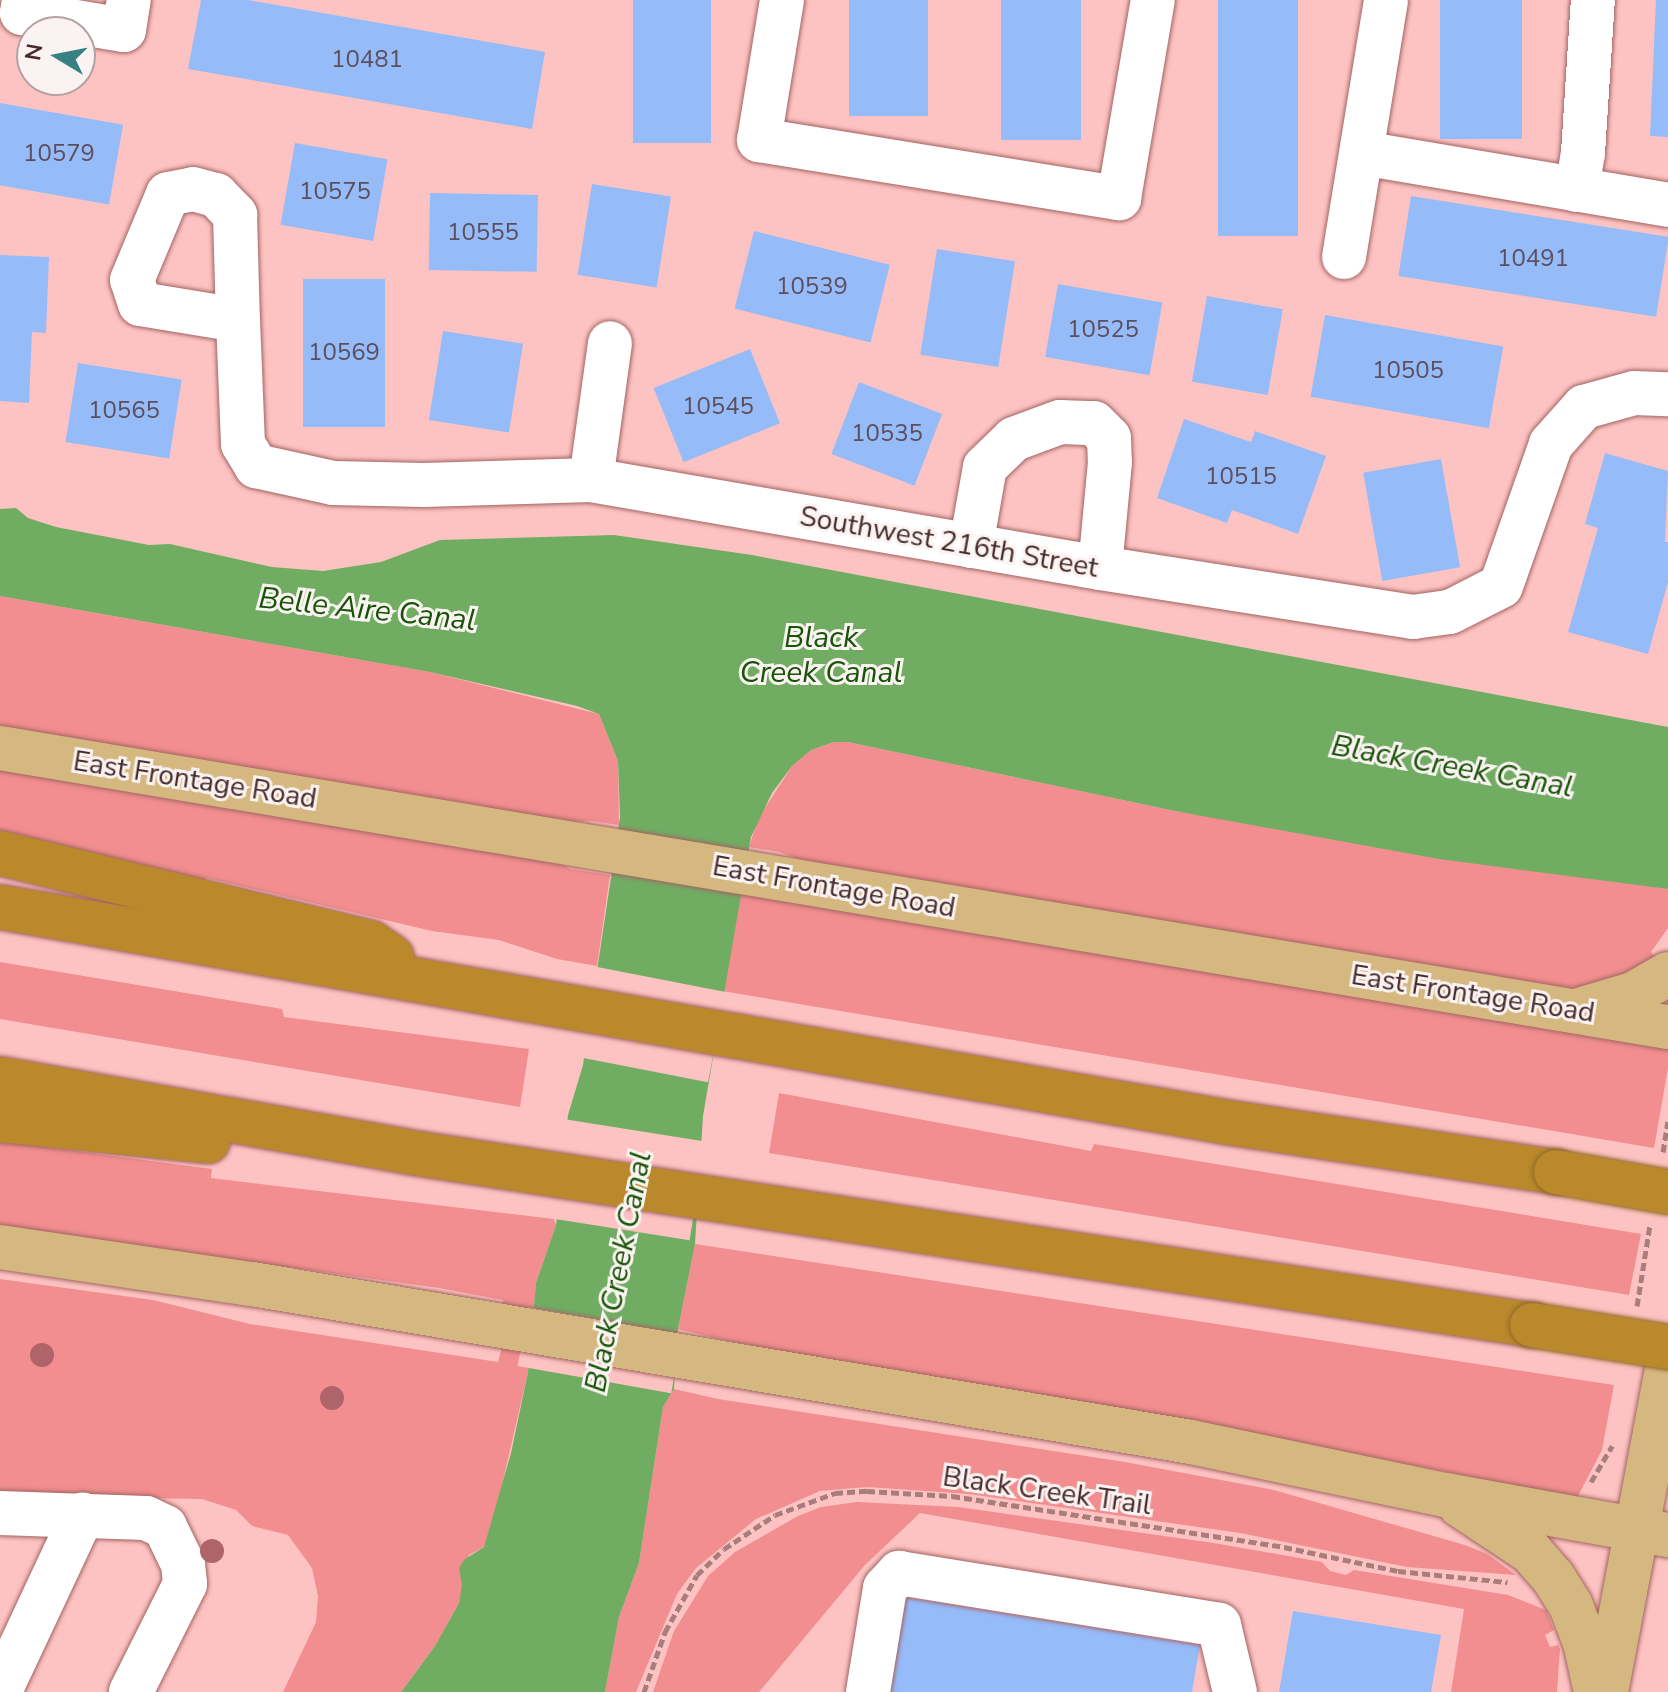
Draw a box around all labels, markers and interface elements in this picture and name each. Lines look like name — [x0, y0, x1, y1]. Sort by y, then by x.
north arrow — [16, 16, 96, 96]
text: N — [18, 41, 51, 63]
house number: 10481 — [331, 46, 403, 74]
house number: 10579 — [23, 140, 95, 168]
house number: 10575 — [299, 178, 371, 206]
house number: 10555 — [447, 219, 519, 247]
house number: 10491 — [1497, 245, 1569, 273]
house number: 10539 — [776, 273, 848, 301]
house number: 10525 — [1067, 316, 1139, 344]
house number: 10569 — [308, 339, 380, 367]
house number: 10505 — [1372, 357, 1444, 385]
house number: 10545 — [682, 393, 754, 421]
house number: 10565 — [88, 397, 160, 425]
house number: 10535 — [851, 420, 923, 448]
house number: 10515 — [1205, 463, 1277, 491]
street label: Southwest 216th Street — [797, 499, 1101, 585]
water label: Belle Aire Canal — [257, 581, 477, 639]
water label: Black Creek Canal — [740, 620, 902, 690]
water label: Black Creek Canal — [1329, 728, 1575, 806]
street label: East Frontage Road — [71, 744, 319, 816]
street label: East Frontage Road — [710, 849, 958, 925]
street label: East Frontage Road — [1349, 958, 1597, 1030]
water label: Black Creek Canal — [578, 1149, 660, 1395]
street label: Black Creek Trail — [941, 1460, 1153, 1522]

